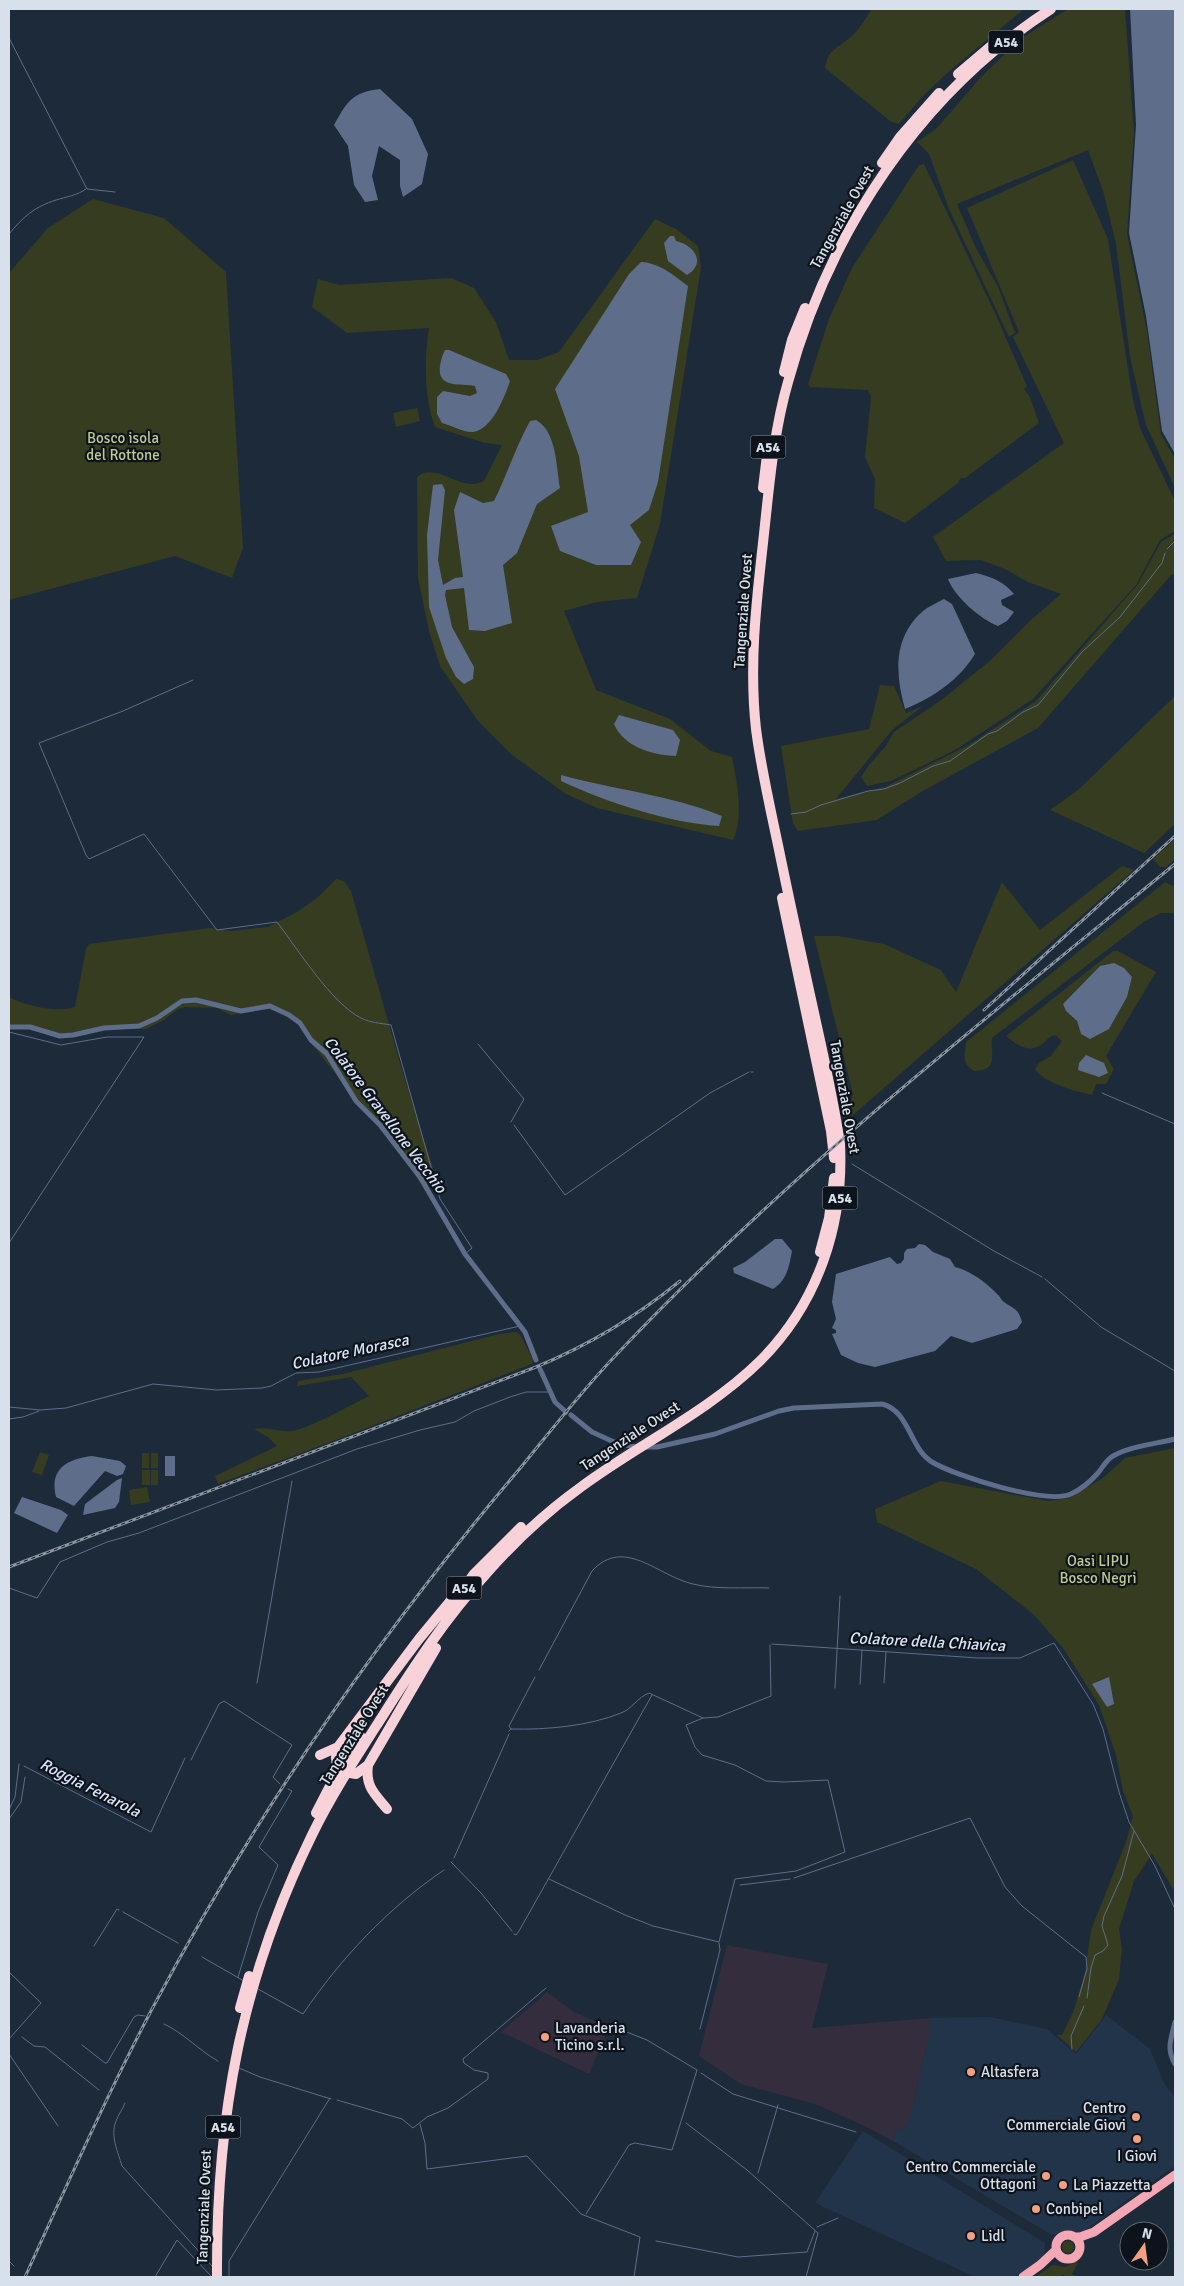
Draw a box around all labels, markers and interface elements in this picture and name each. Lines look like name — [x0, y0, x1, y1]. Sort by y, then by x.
road number: A54 — [988, 31, 1024, 54]
street label: Tangenziale Ovest — [806, 162, 878, 272]
park label: Bosco isola del Rottone — [86, 429, 160, 464]
road number: A54 — [750, 436, 786, 458]
street label: Tangenziale Ovest — [730, 553, 756, 669]
water label: Colatore Gravellone Vecchio — [320, 1033, 451, 1198]
street label: Tangenziale Ovest — [826, 1039, 864, 1155]
road number: A54 — [822, 1186, 858, 1210]
water label: Colatore Morasca — [290, 1330, 411, 1374]
street label: Tangenziale Ovest — [577, 1397, 683, 1475]
park label: Oasi LIPU Bosco Negri — [1060, 1552, 1137, 1587]
road number: A54 — [446, 1576, 482, 1600]
water label: Colatore della Chiavica — [848, 1628, 1007, 1656]
street label: Tangenziale Ovest — [316, 1682, 392, 1788]
water label: Roggia Fenarola — [36, 1754, 144, 1822]
place label: Lavanderia Ticino s.r.l. — [555, 2019, 626, 2054]
marker: Lavanderia Ticino s.r.l. — [539, 2031, 551, 2043]
place label: Altasfera — [981, 2063, 1039, 2081]
marker: Altasfera — [965, 2066, 977, 2078]
place label: Centro Commerciale Giovi — [1007, 2099, 1126, 2134]
marker: Centro Commerciale Giovi — [1130, 2111, 1142, 2123]
road number: A54 — [206, 2116, 240, 2138]
marker: I Giovi — [1131, 2133, 1143, 2145]
place label: I Giovi — [1117, 2147, 1157, 2165]
street label: Tangenziale Ovest — [193, 2149, 215, 2265]
place label: Centro Commerciale Ottagoni — [906, 2158, 1036, 2193]
marker: Centro Commerciale Ottagoni — [1040, 2170, 1052, 2182]
place label: La Piazzetta — [1073, 2176, 1151, 2194]
marker: La Piazzetta — [1057, 2179, 1069, 2191]
place label: Conbipel — [1046, 2200, 1103, 2218]
marker: Conbipel — [1030, 2203, 1042, 2215]
north arrow — [1119, 2221, 1169, 2271]
text: N — [1140, 2224, 1154, 2243]
place label: Lidl — [981, 2227, 1005, 2245]
marker: Lidl — [965, 2230, 977, 2242]

